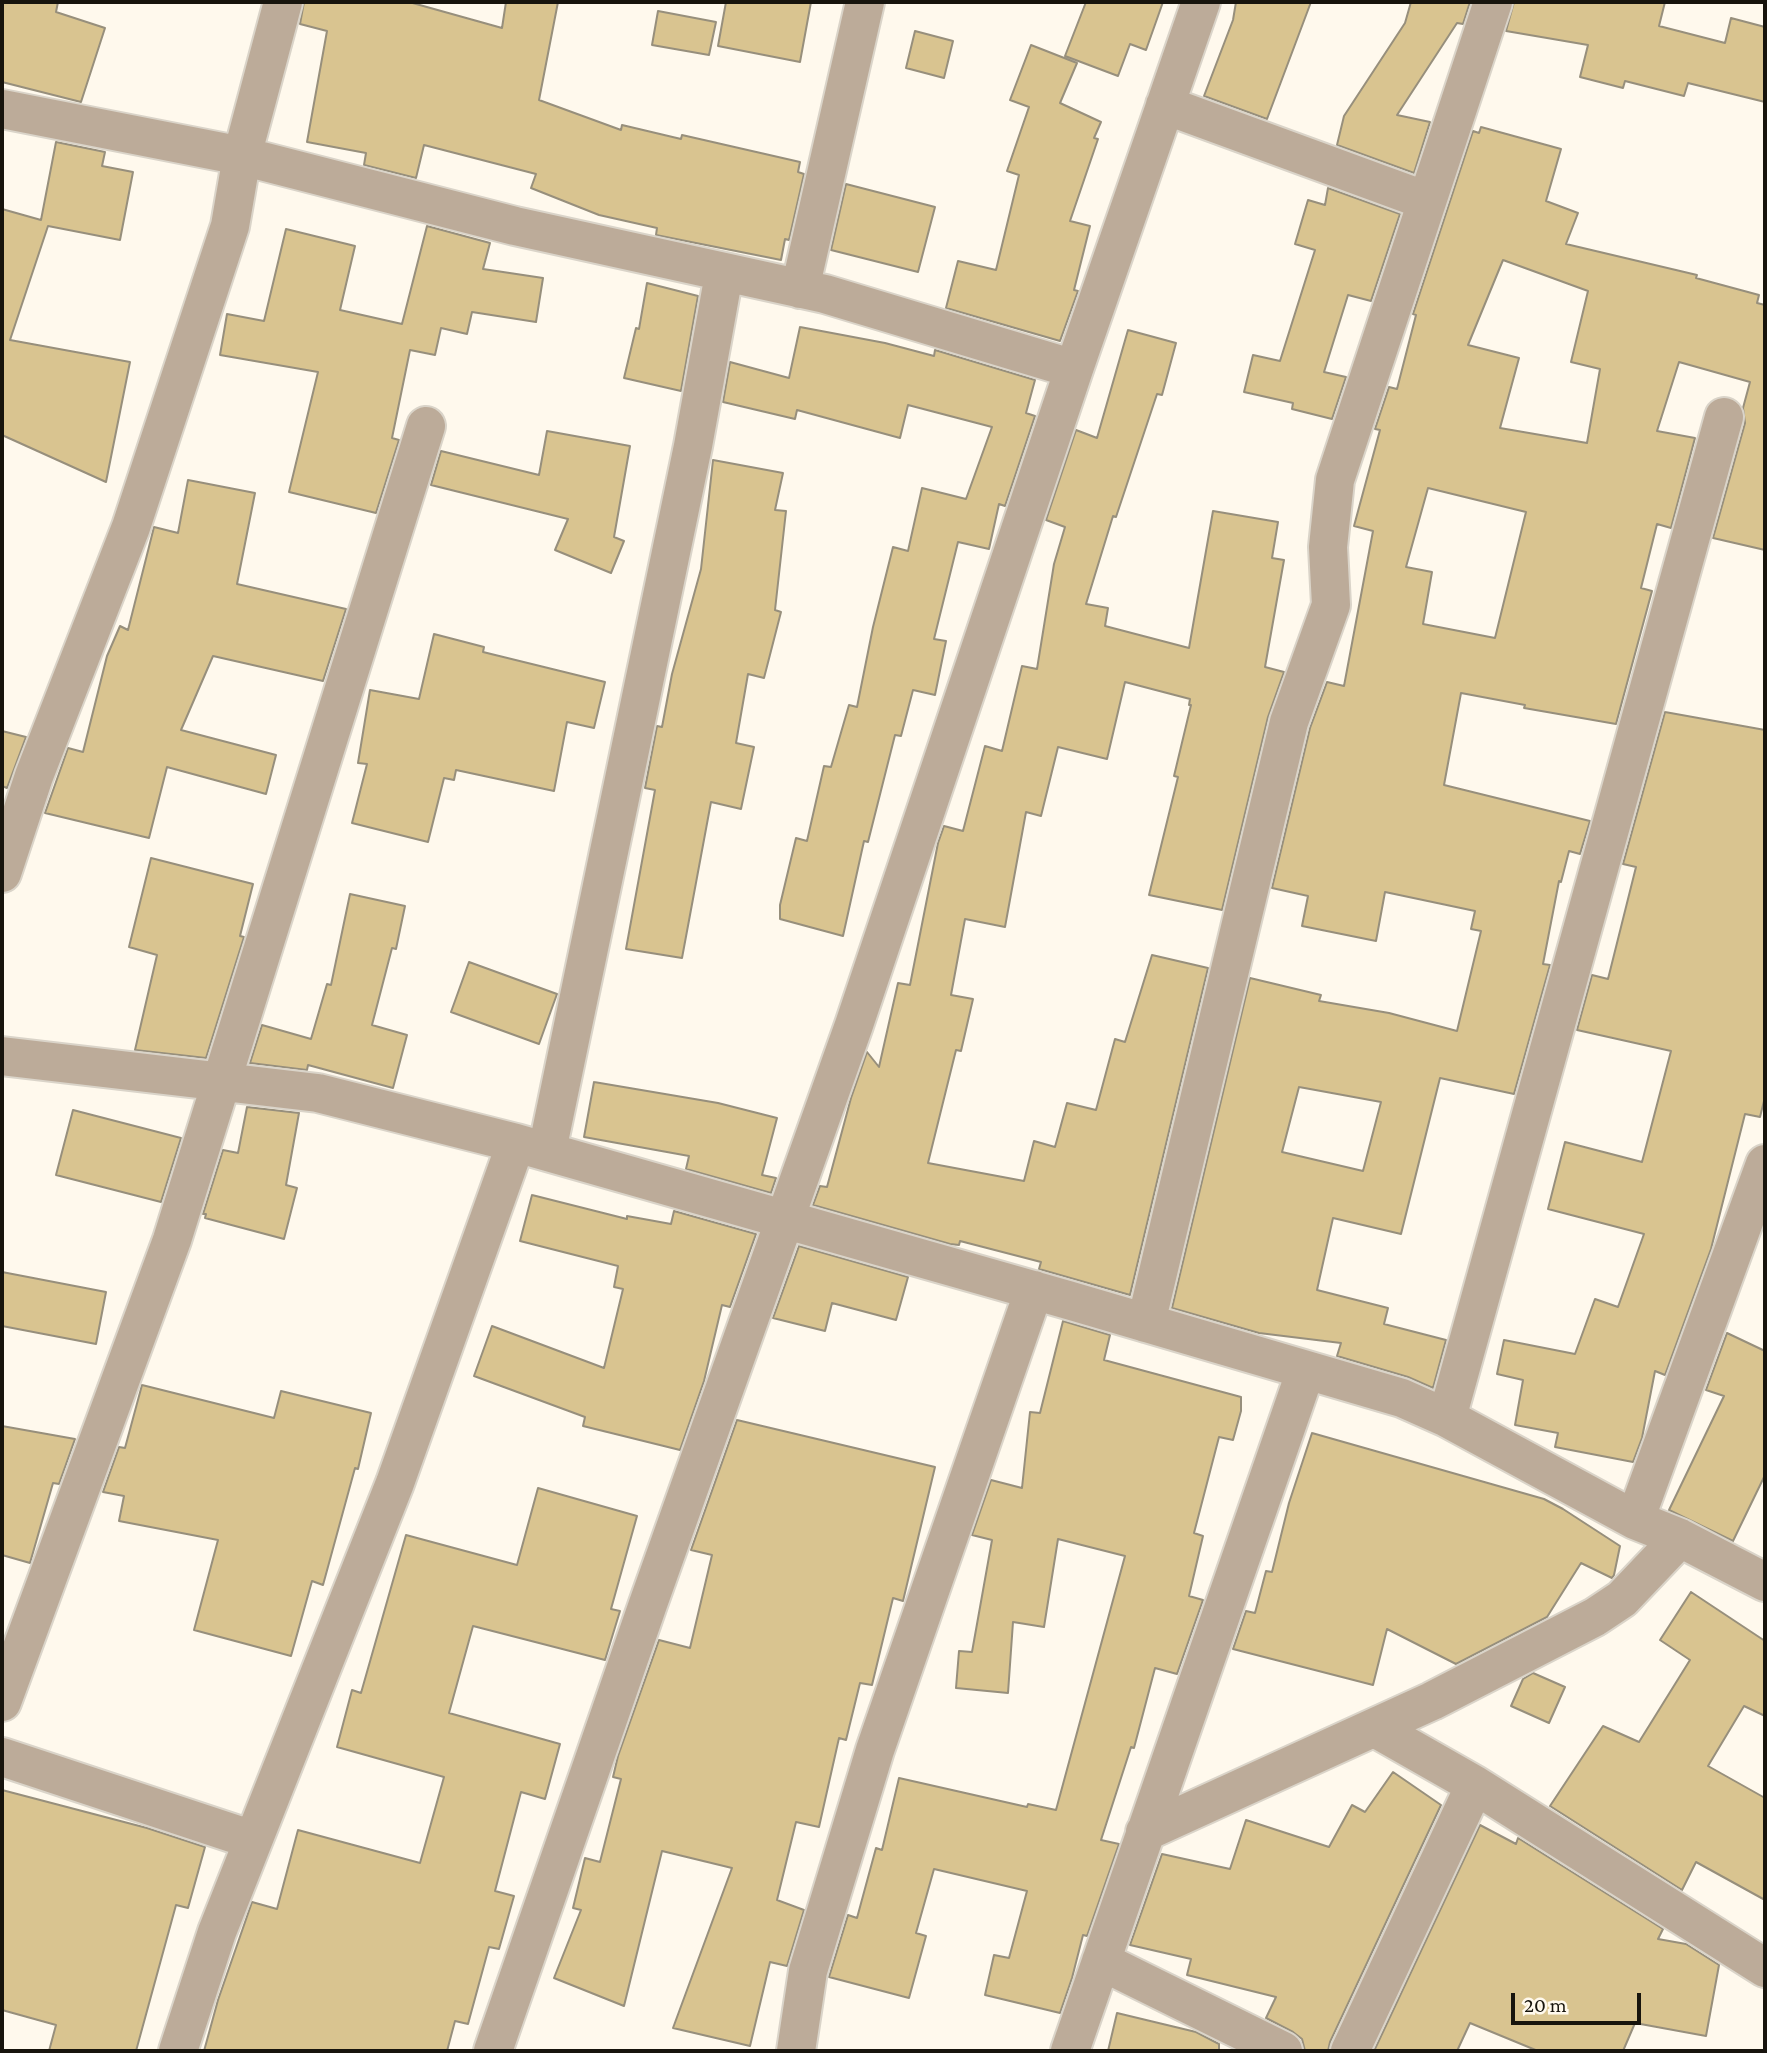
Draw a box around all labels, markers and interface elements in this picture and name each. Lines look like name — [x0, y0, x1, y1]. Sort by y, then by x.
scale bar — [1515, 1980, 1644, 2024]
text: 20 m — [1524, 1993, 1567, 2017]

